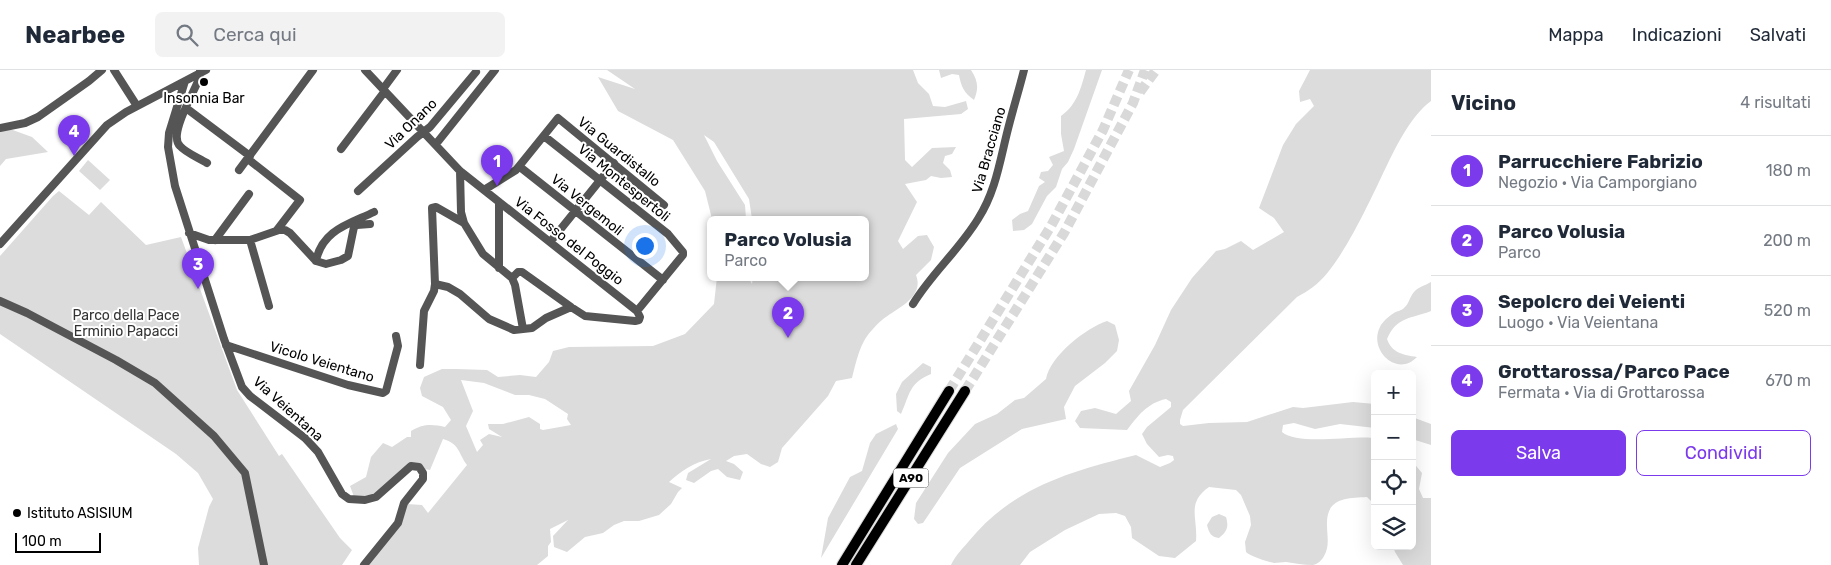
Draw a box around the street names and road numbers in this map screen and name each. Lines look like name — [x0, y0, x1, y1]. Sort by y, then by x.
street label: Via Onano — [381, 95, 441, 153]
street label: Via Bracciano — [969, 105, 1009, 195]
street label: Via Guardistallo — [574, 113, 664, 191]
street label: Via Montespertoli — [575, 141, 673, 225]
street label: Via Vergemoli — [547, 171, 627, 239]
street label: Via Fosso del Poggio — [511, 193, 627, 289]
street label: Vicolo Veientano — [268, 338, 376, 386]
street label: Via Veientana — [249, 373, 327, 445]
road number: A90 — [894, 468, 928, 488]

